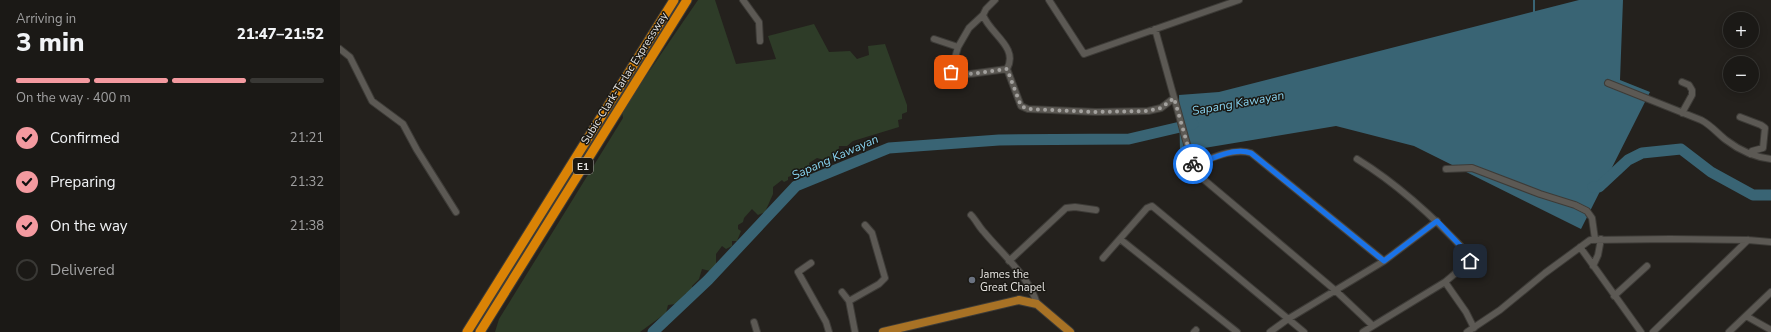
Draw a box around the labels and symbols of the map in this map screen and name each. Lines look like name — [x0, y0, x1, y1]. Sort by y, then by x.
street label: Subic-Clark-Tarlac Expressway — [577, 9, 672, 147]
pin — [934, 55, 968, 89]
water label: Sapang Kawayan — [1191, 87, 1286, 119]
water label: Sapang Kawayan — [789, 131, 881, 183]
courier — [1173, 144, 1213, 184]
road number: E1 — [573, 158, 593, 174]
pin — [1453, 244, 1487, 278]
place label: James the Great Chapel — [979, 267, 1046, 295]
marker: James the Great Chapel — [967, 275, 977, 285]

